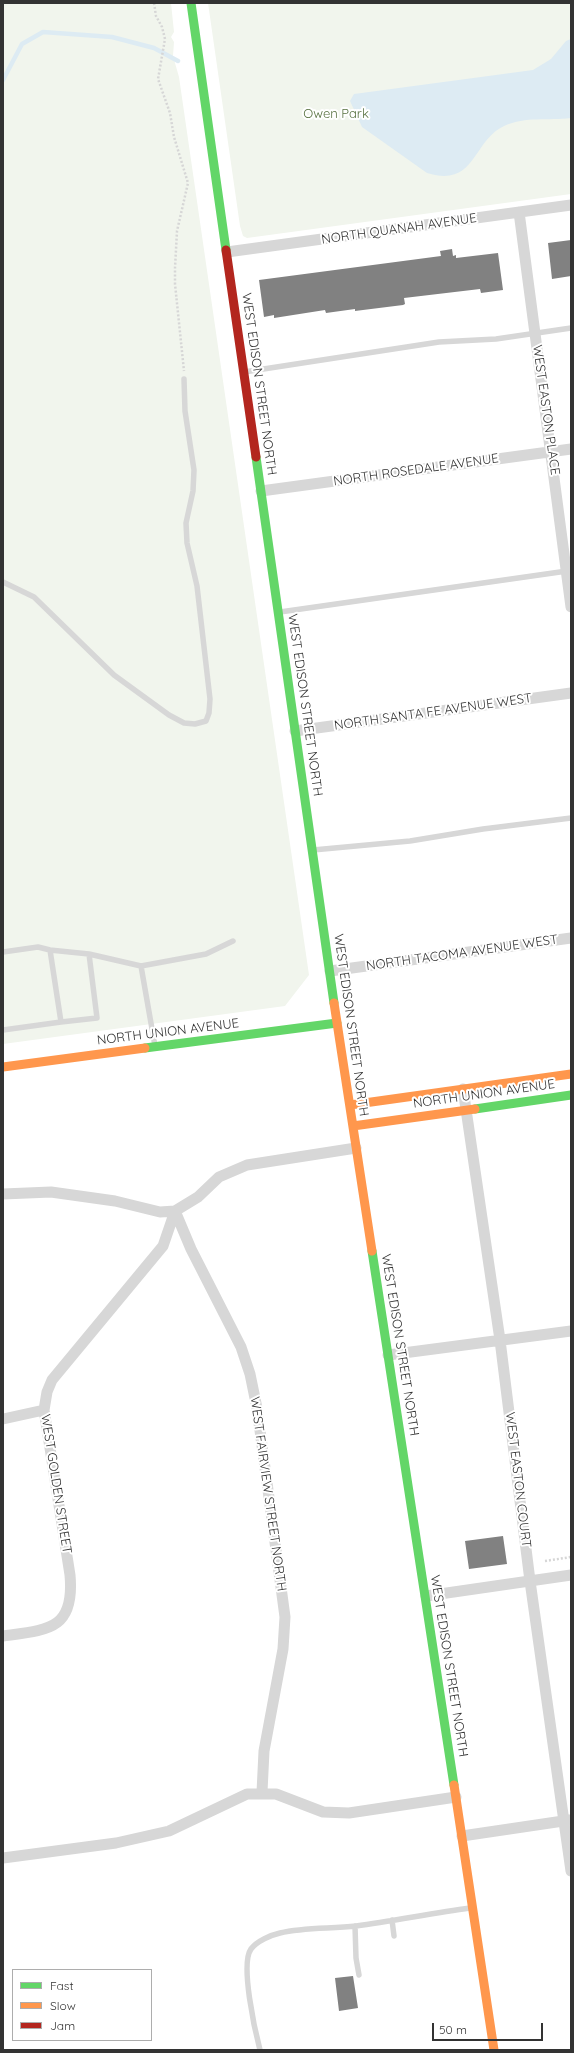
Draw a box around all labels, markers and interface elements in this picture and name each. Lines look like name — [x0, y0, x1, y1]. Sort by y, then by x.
park label: Owen Park — [303, 106, 369, 122]
street label: NORTH QUANAH AVENUE — [320, 210, 478, 248]
street label: WEST EDISON STREET NORTH — [238, 292, 280, 476]
street label: WEST EASTON PLACE — [529, 344, 563, 476]
street label: NORTH ROSEDALE AVENUE — [332, 451, 500, 489]
street label: WEST EDISON STREET NORTH — [284, 613, 326, 797]
street label: NORTH SANTA FE AVENUE WEST — [333, 690, 533, 734]
street label: NORTH TACOMA AVENUE WEST — [365, 932, 559, 974]
street label: WEST EDISON STREET NORTH — [330, 933, 372, 1117]
street label: NORTH UNION AVENUE — [96, 1016, 240, 1048]
street label: NORTH UNION AVENUE — [412, 1076, 556, 1112]
street label: WEST EDISON STREET NORTH — [378, 1253, 422, 1437]
street label: WEST FAIRVIEW STREET NORTH — [247, 1396, 289, 1592]
street label: WEST EASTON COURT — [502, 1411, 534, 1549]
street label: WEST GOLDEN STREET — [37, 1413, 75, 1555]
street label: WEST EDISON STREET NORTH — [427, 1574, 471, 1758]
legend — [12, 1969, 152, 2041]
text: Fast — [50, 1978, 74, 1993]
text: Slow — [50, 1998, 76, 2013]
scale bar — [434, 2015, 545, 2041]
text: Jam — [50, 2018, 75, 2033]
text: 50 m — [439, 2022, 467, 2037]

